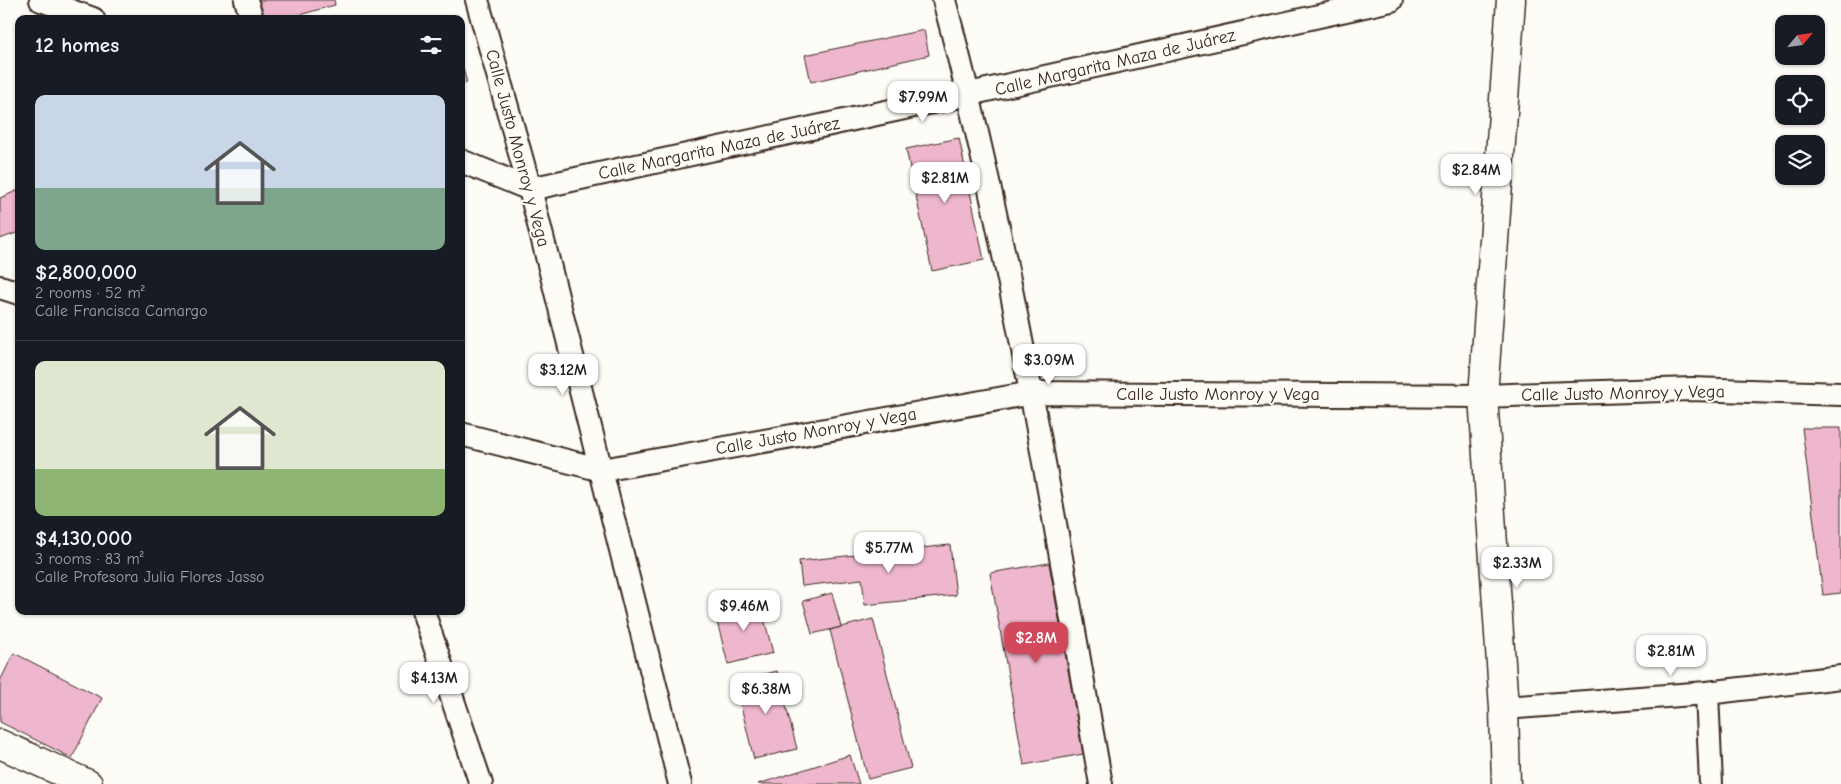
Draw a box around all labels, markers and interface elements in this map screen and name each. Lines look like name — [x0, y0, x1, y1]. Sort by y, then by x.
north arrow — [1775, 15, 1825, 65]
map controls — [1775, 15, 1825, 185]
street label: Calle Margarita Maza de Juárez — [993, 25, 1238, 100]
icon: filters — [417, 31, 445, 59]
text: 12 homes — [35, 33, 119, 57]
street label: Calle Justo Monroy y Vega — [481, 47, 554, 249]
button: locate — [1775, 75, 1825, 125]
pin: $7.99M — [882, 80, 964, 123]
text: $7.99M — [898, 88, 948, 106]
street label: Calle Margarita Maza de Juárez — [597, 113, 842, 184]
icon: home — [195, 128, 285, 218]
button: layers — [1775, 135, 1825, 185]
pin: $2.84M — [1435, 154, 1517, 196]
text: $2.84M — [1451, 161, 1501, 179]
pin: $2.81M — [904, 162, 986, 204]
text: $2.81M — [921, 169, 969, 187]
text: $2,800,000 — [35, 260, 137, 284]
text: 2 rooms · 52 m² — [35, 284, 145, 302]
text: Calle Francisca Camargo — [35, 302, 207, 320]
pin: $3.09M — [1008, 344, 1090, 386]
text: $3.09M — [1024, 351, 1074, 369]
pin: $3.12M — [522, 354, 604, 396]
text: $3.12M — [539, 361, 587, 379]
street label: Calle Justo Monroy y Vega — [1521, 381, 1725, 406]
street label: Calle Justo Monroy y Vega — [1116, 384, 1320, 405]
icon: home — [195, 393, 285, 483]
street label: Calle Justo Monroy y Vega — [714, 403, 918, 460]
text: $4,130,000 — [35, 526, 132, 550]
pin: $5.77M — [848, 532, 930, 574]
text: $5.77M — [865, 539, 913, 557]
pin: $2.33M — [1476, 546, 1558, 589]
text: 3 rooms · 83 m² — [35, 550, 144, 568]
text: $2.33M — [1492, 554, 1542, 572]
text: Calle Profesora Julia Flores Jasso — [35, 568, 265, 586]
pin: $9.46M — [703, 590, 785, 632]
text: $9.46M — [719, 597, 769, 615]
pin: $2.8M — [1001, 622, 1071, 664]
text: $2.8M — [1015, 629, 1057, 647]
pin: $2.81M — [1630, 634, 1712, 677]
text: $2.81M — [1647, 642, 1695, 660]
pin: $4.13M — [393, 662, 475, 704]
text: $4.13M — [410, 669, 458, 687]
pin: $6.38M — [725, 672, 807, 715]
text: $6.38M — [741, 680, 791, 698]

